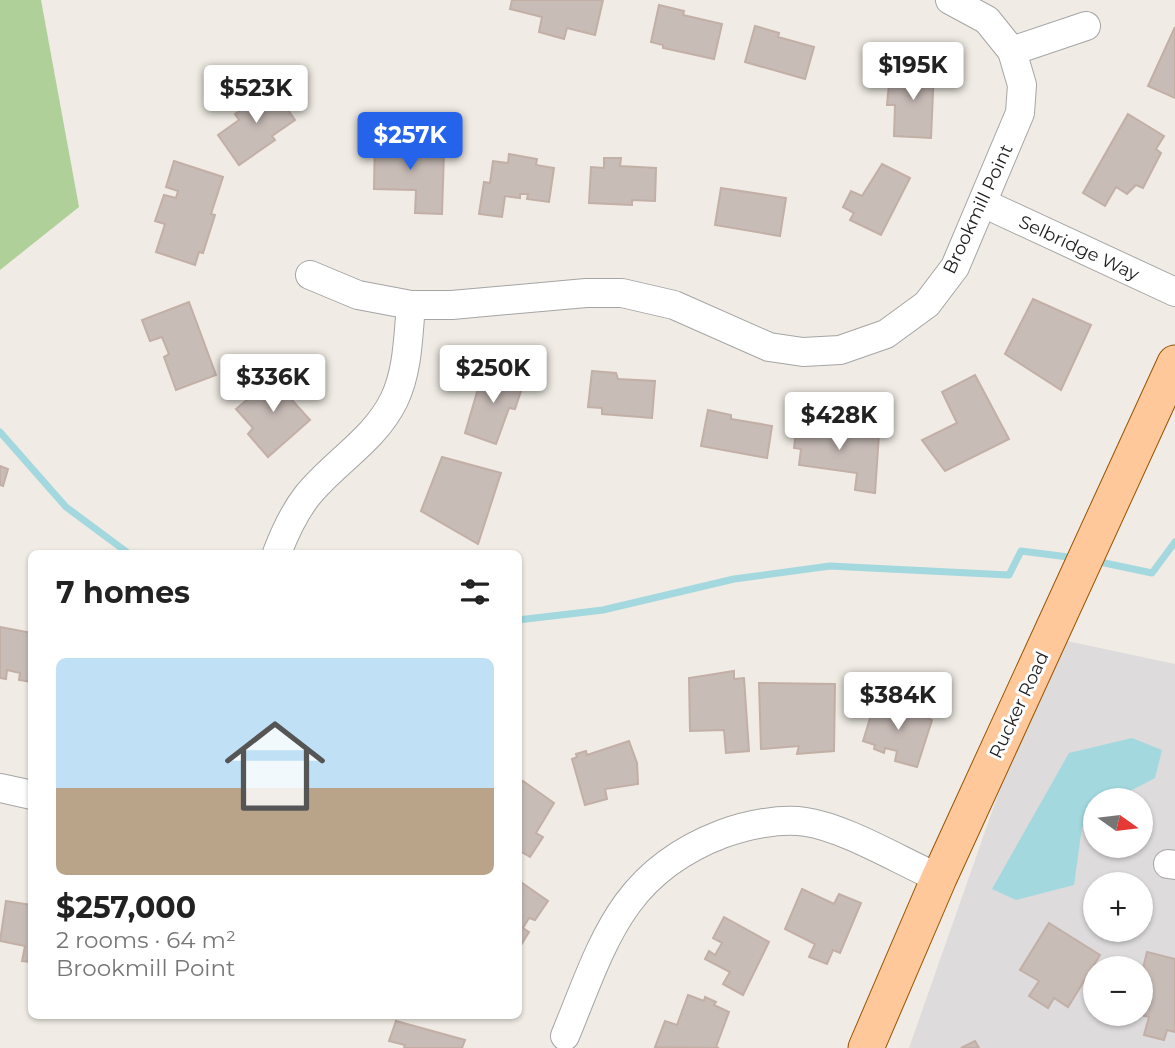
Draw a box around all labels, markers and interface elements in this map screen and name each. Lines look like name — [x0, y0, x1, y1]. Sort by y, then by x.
pin: $195K — [864, 42, 962, 102]
text: $195K — [879, 51, 947, 79]
pin: $523K — [207, 66, 305, 125]
text: $523K — [220, 74, 292, 102]
pin: $257K — [361, 113, 459, 172]
text: $257K — [374, 121, 446, 149]
street label: Brookmill Point — [938, 141, 1018, 277]
street label: Selbridge Way — [1015, 211, 1143, 286]
pin: $250K — [444, 346, 542, 405]
pin: $336K — [224, 354, 322, 414]
text: $250K — [456, 354, 530, 382]
text: $336K — [236, 363, 310, 391]
pin: $428K — [790, 392, 888, 452]
text: $428K — [801, 401, 877, 429]
icon: filters — [456, 573, 494, 611]
text: 7 homes — [56, 574, 190, 611]
street label: Rucker Road — [985, 648, 1053, 762]
pin: $384K — [849, 672, 947, 732]
text: $384K — [860, 681, 936, 709]
icon: home — [212, 703, 338, 829]
north arrow — [1083, 788, 1153, 858]
map controls — [1083, 788, 1153, 1026]
button: + — [1083, 872, 1153, 942]
text: $257,000 — [56, 889, 196, 926]
text: 2 rooms · 64 m² — [56, 926, 236, 954]
text: Brookmill Point — [56, 954, 235, 982]
button: − — [1083, 956, 1153, 1026]

